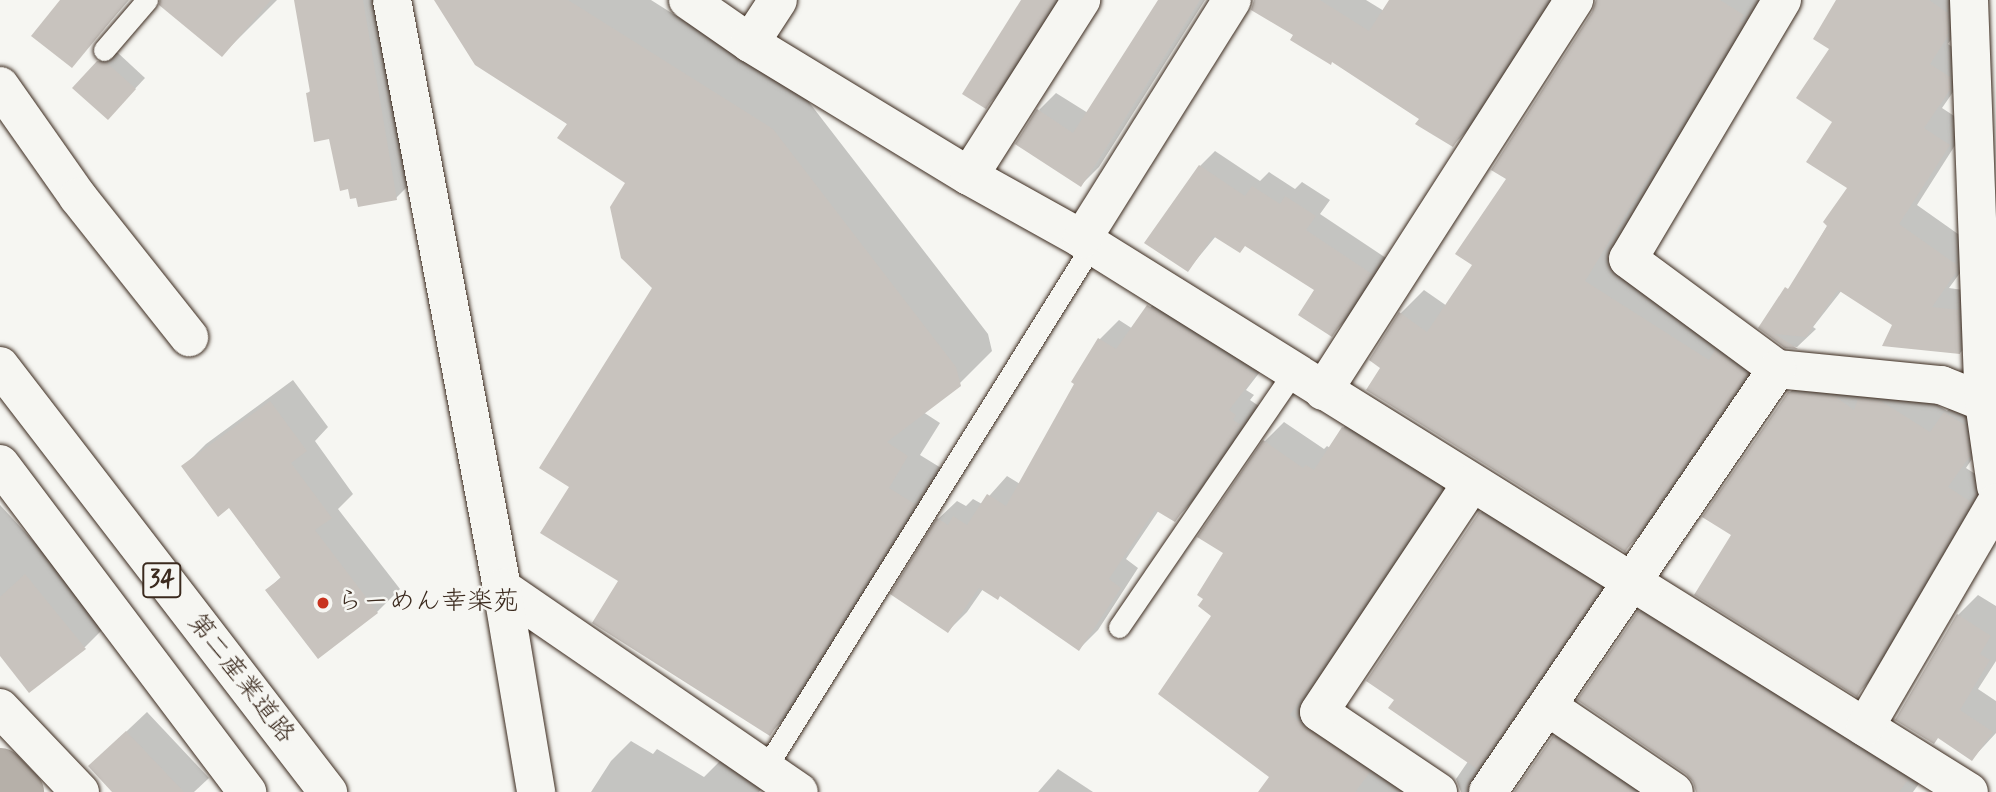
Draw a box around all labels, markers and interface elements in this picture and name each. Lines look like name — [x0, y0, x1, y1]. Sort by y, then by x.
road number: 34 — [141, 560, 183, 600]
place label: らーめん幸楽苑 — [337, 587, 519, 619]
marker: らーめん幸楽苑 — [315, 595, 331, 611]
street label: 第二産業道路 — [180, 608, 300, 750]

